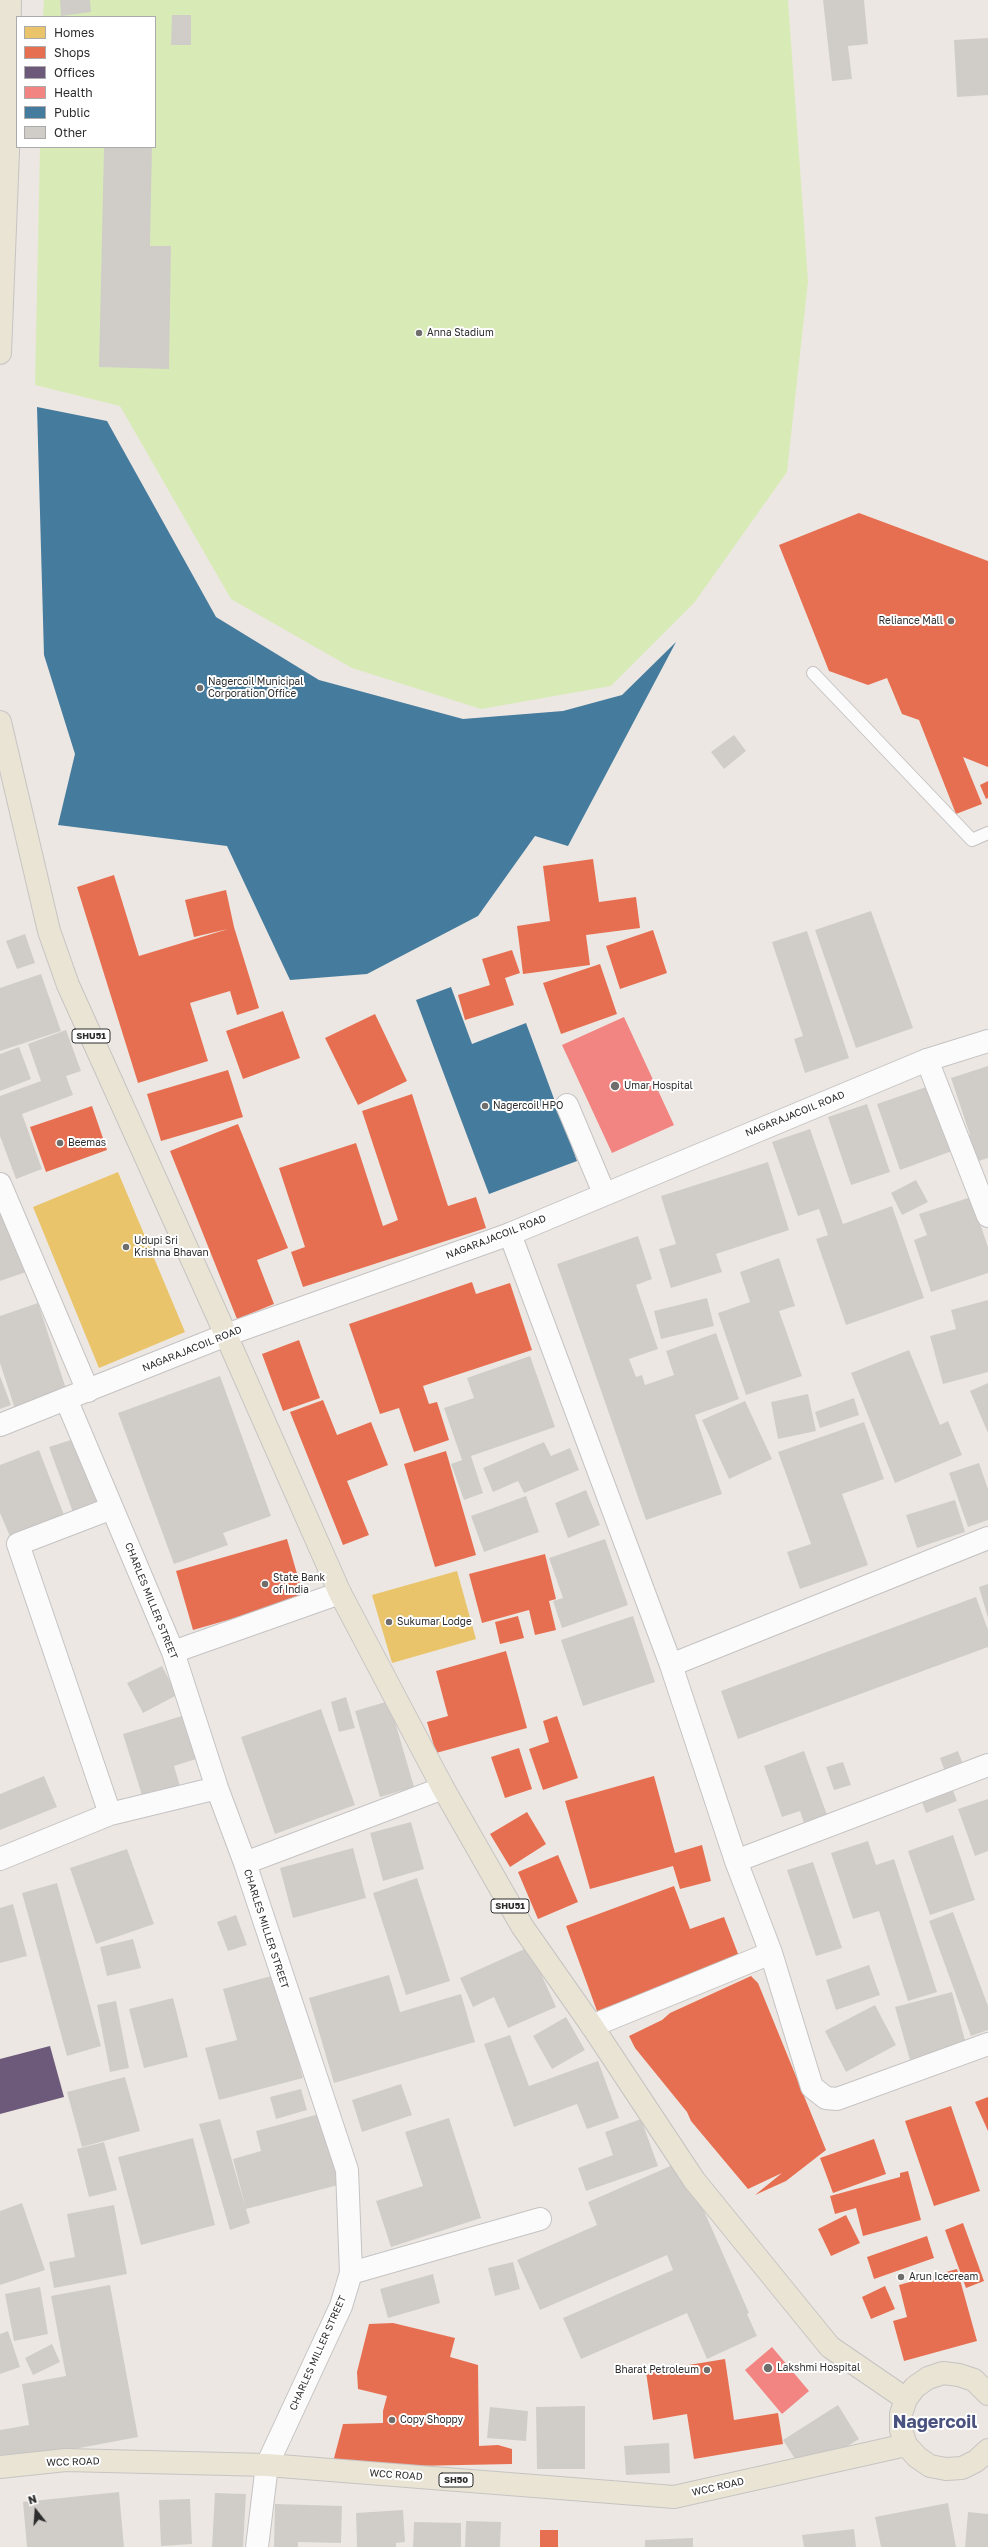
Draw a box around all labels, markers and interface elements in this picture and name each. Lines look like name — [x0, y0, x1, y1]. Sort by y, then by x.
legend — [16, 16, 156, 148]
text: Homes — [54, 25, 94, 40]
text: Shops — [54, 45, 90, 60]
text: Offices — [54, 65, 95, 80]
text: Health — [54, 85, 93, 100]
text: Public — [54, 105, 90, 120]
text: Other — [54, 125, 87, 140]
place label: Anna Stadium — [427, 327, 494, 339]
marker: Anna Stadium — [414, 328, 424, 338]
place label: Reliance Mall — [878, 615, 943, 627]
marker: Reliance Mall — [946, 616, 956, 626]
place label: Nagercoil Municipal Corporation Office — [208, 676, 303, 700]
marker: Nagercoil Municipal Corporation Office — [195, 683, 205, 693]
road number: SHU51 — [72, 1029, 110, 1043]
marker: Umar Hospital — [609, 1080, 621, 1092]
place label: Umar Hospital — [624, 1080, 693, 1092]
street label: NAGARAJACOIL ROAD — [744, 1089, 846, 1139]
place label: Nagercoil HPO — [493, 1100, 563, 1112]
marker: Nagercoil HPO — [480, 1101, 490, 1111]
place label: Beemas — [68, 1137, 106, 1149]
marker: Beemas — [55, 1138, 65, 1148]
street label: NAGARAJACOIL ROAD — [444, 1212, 548, 1262]
place label: Udupi Sri Krishna Bhavan — [134, 1235, 209, 1258]
marker: Udupi Sri Krishna Bhavan — [121, 1242, 131, 1252]
street label: NAGARAJACOIL ROAD — [141, 1324, 243, 1374]
street label: CHARLES MILLER STREET — [122, 1541, 180, 1661]
place label: State Bank of India — [273, 1572, 325, 1596]
marker: State Bank of India — [260, 1579, 270, 1589]
place label: Sukumar Lodge — [397, 1616, 472, 1628]
marker: Sukumar Lodge — [384, 1617, 394, 1627]
street label: CHARLES MILLER STREET — [241, 1868, 291, 1990]
road number: SHU51 — [491, 1899, 529, 1913]
place label: Arun Icecream — [909, 2271, 978, 2283]
marker: Arun Icecream — [896, 2272, 906, 2282]
street label: CHARLES MILLER STREET — [287, 2293, 349, 2413]
marker: Lakshmi Hospital — [762, 2362, 774, 2374]
place label: Lakshmi Hospital — [777, 2362, 860, 2374]
place label: Bharat Petroleum — [615, 2364, 699, 2376]
marker: Bharat Petroleum — [702, 2365, 712, 2375]
district label: Nagercoil — [893, 2411, 977, 2433]
place label: Copy Shoppy — [400, 2414, 463, 2426]
marker: Copy Shoppy — [387, 2415, 397, 2425]
street label: WCC ROAD — [46, 2455, 100, 2469]
street label: WCC ROAD — [369, 2467, 423, 2483]
road number: SH50 — [439, 2473, 473, 2487]
street label: WCC ROAD — [691, 2475, 745, 2499]
north arrow — [16, 2491, 56, 2531]
text: N — [26, 2492, 38, 2506]

